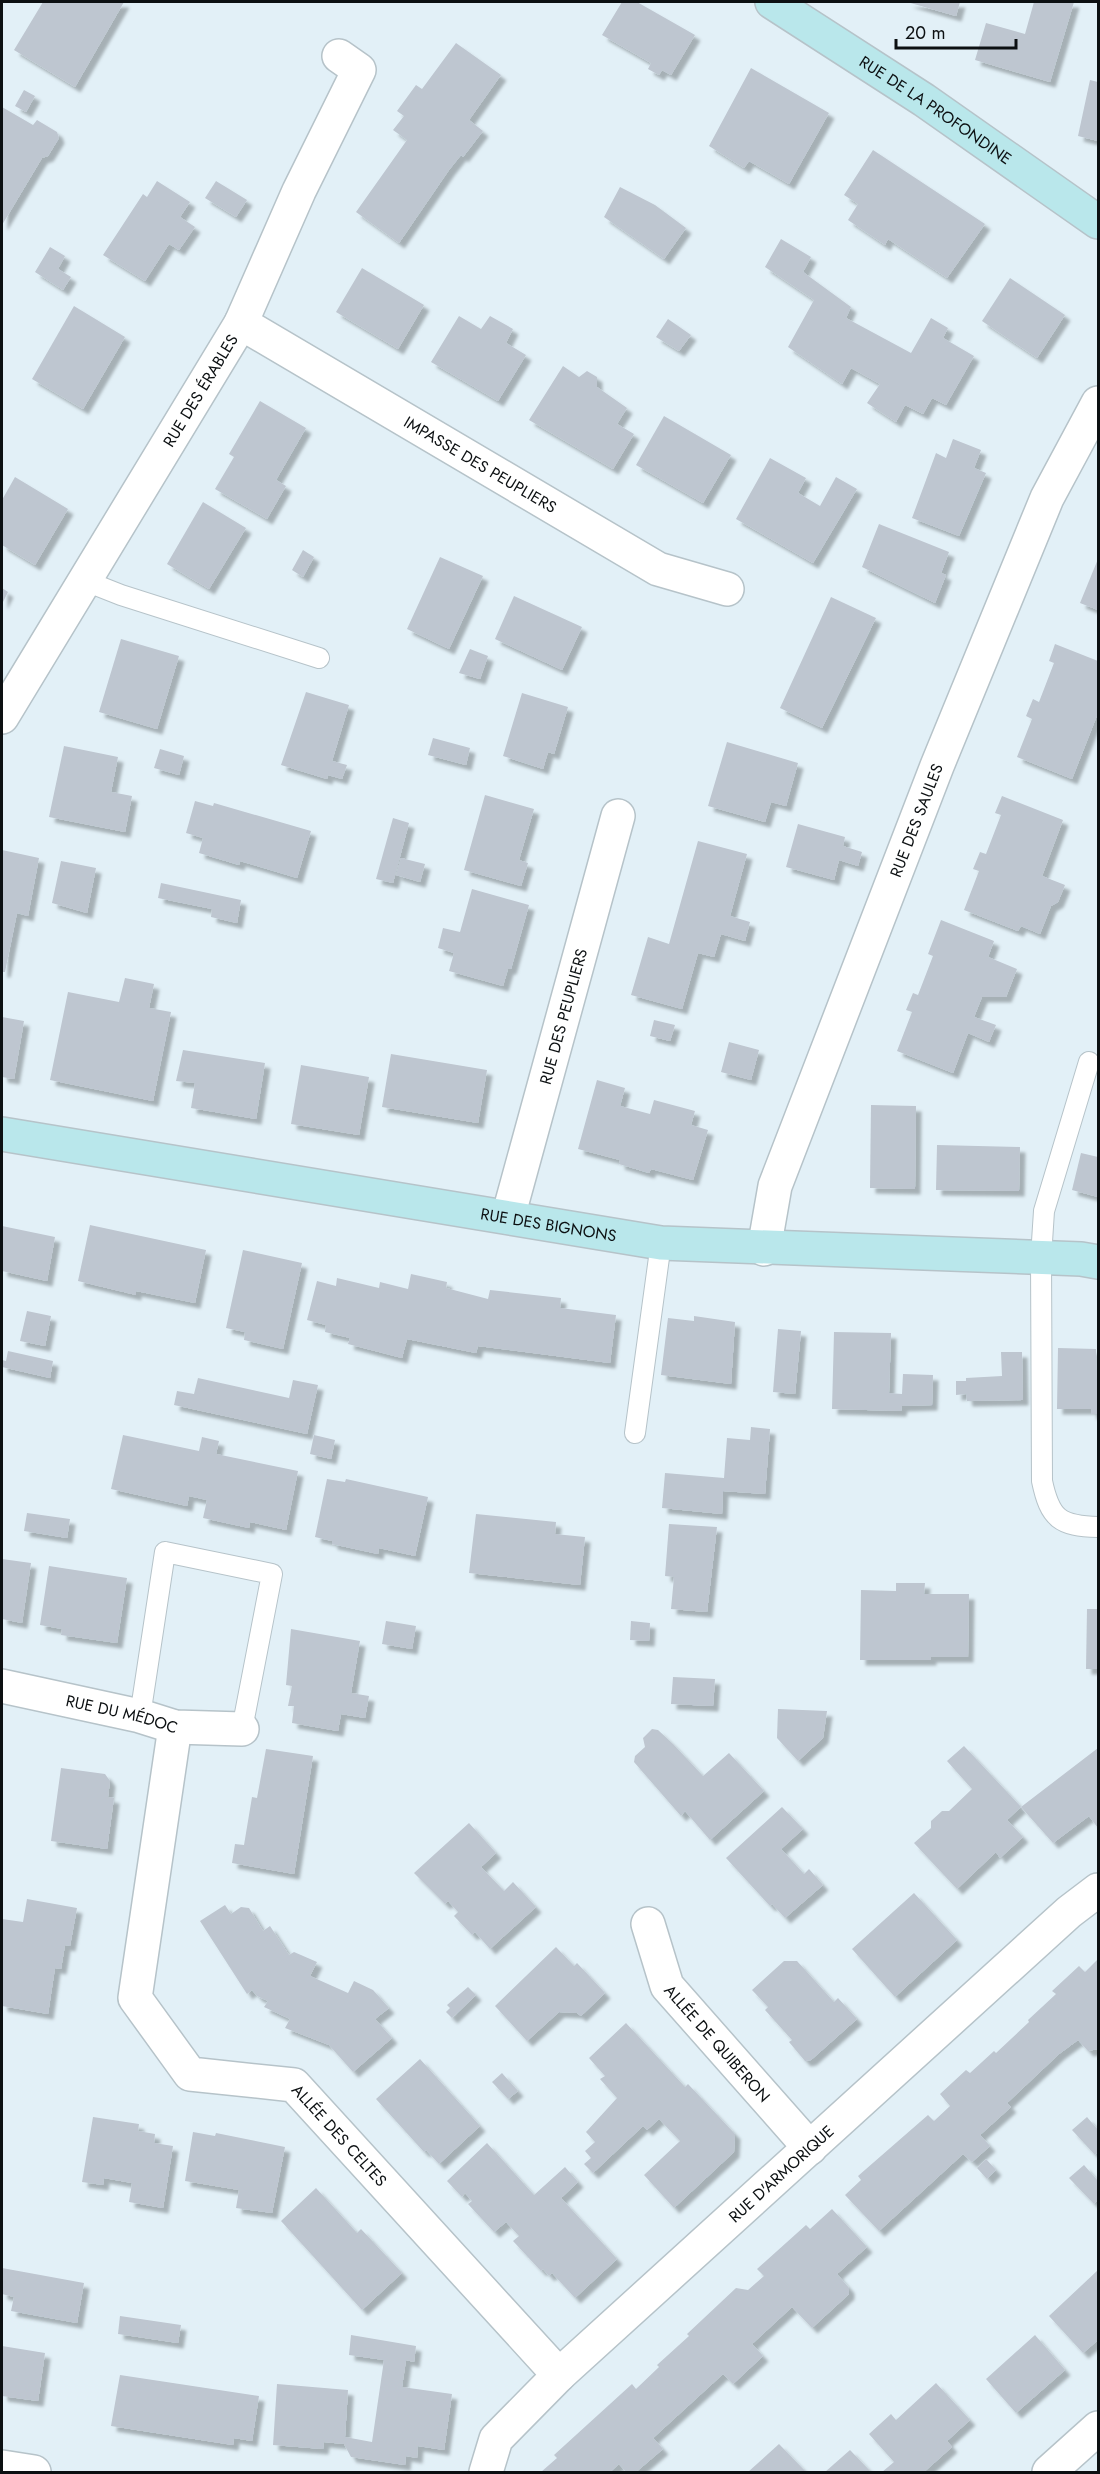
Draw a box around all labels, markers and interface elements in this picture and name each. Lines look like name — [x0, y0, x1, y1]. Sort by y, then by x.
scale bar — [896, 12, 1016, 50]
text: 20 m — [905, 20, 945, 46]
street label: RUE DE LA PROFONDINE — [855, 50, 1016, 170]
street label: RUE DES ÉRABLES — [158, 330, 244, 451]
street label: IMPASSE DES PEUPLIERS — [400, 411, 561, 519]
street label: RUE DES SAULES — [884, 760, 949, 881]
street label: RUE DES PEUPLIERS — [534, 946, 593, 1087]
street label: RUE DES BIGNONS — [479, 1202, 618, 1247]
street label: RUE DU MÉDOC — [64, 1689, 181, 1739]
street label: ALLÉE DE QUIBERON — [659, 1979, 775, 2107]
street label: ALLÉE DES CELTES — [286, 2079, 392, 2192]
street label: RUE D'ARMORIQUE — [723, 2120, 839, 2228]

